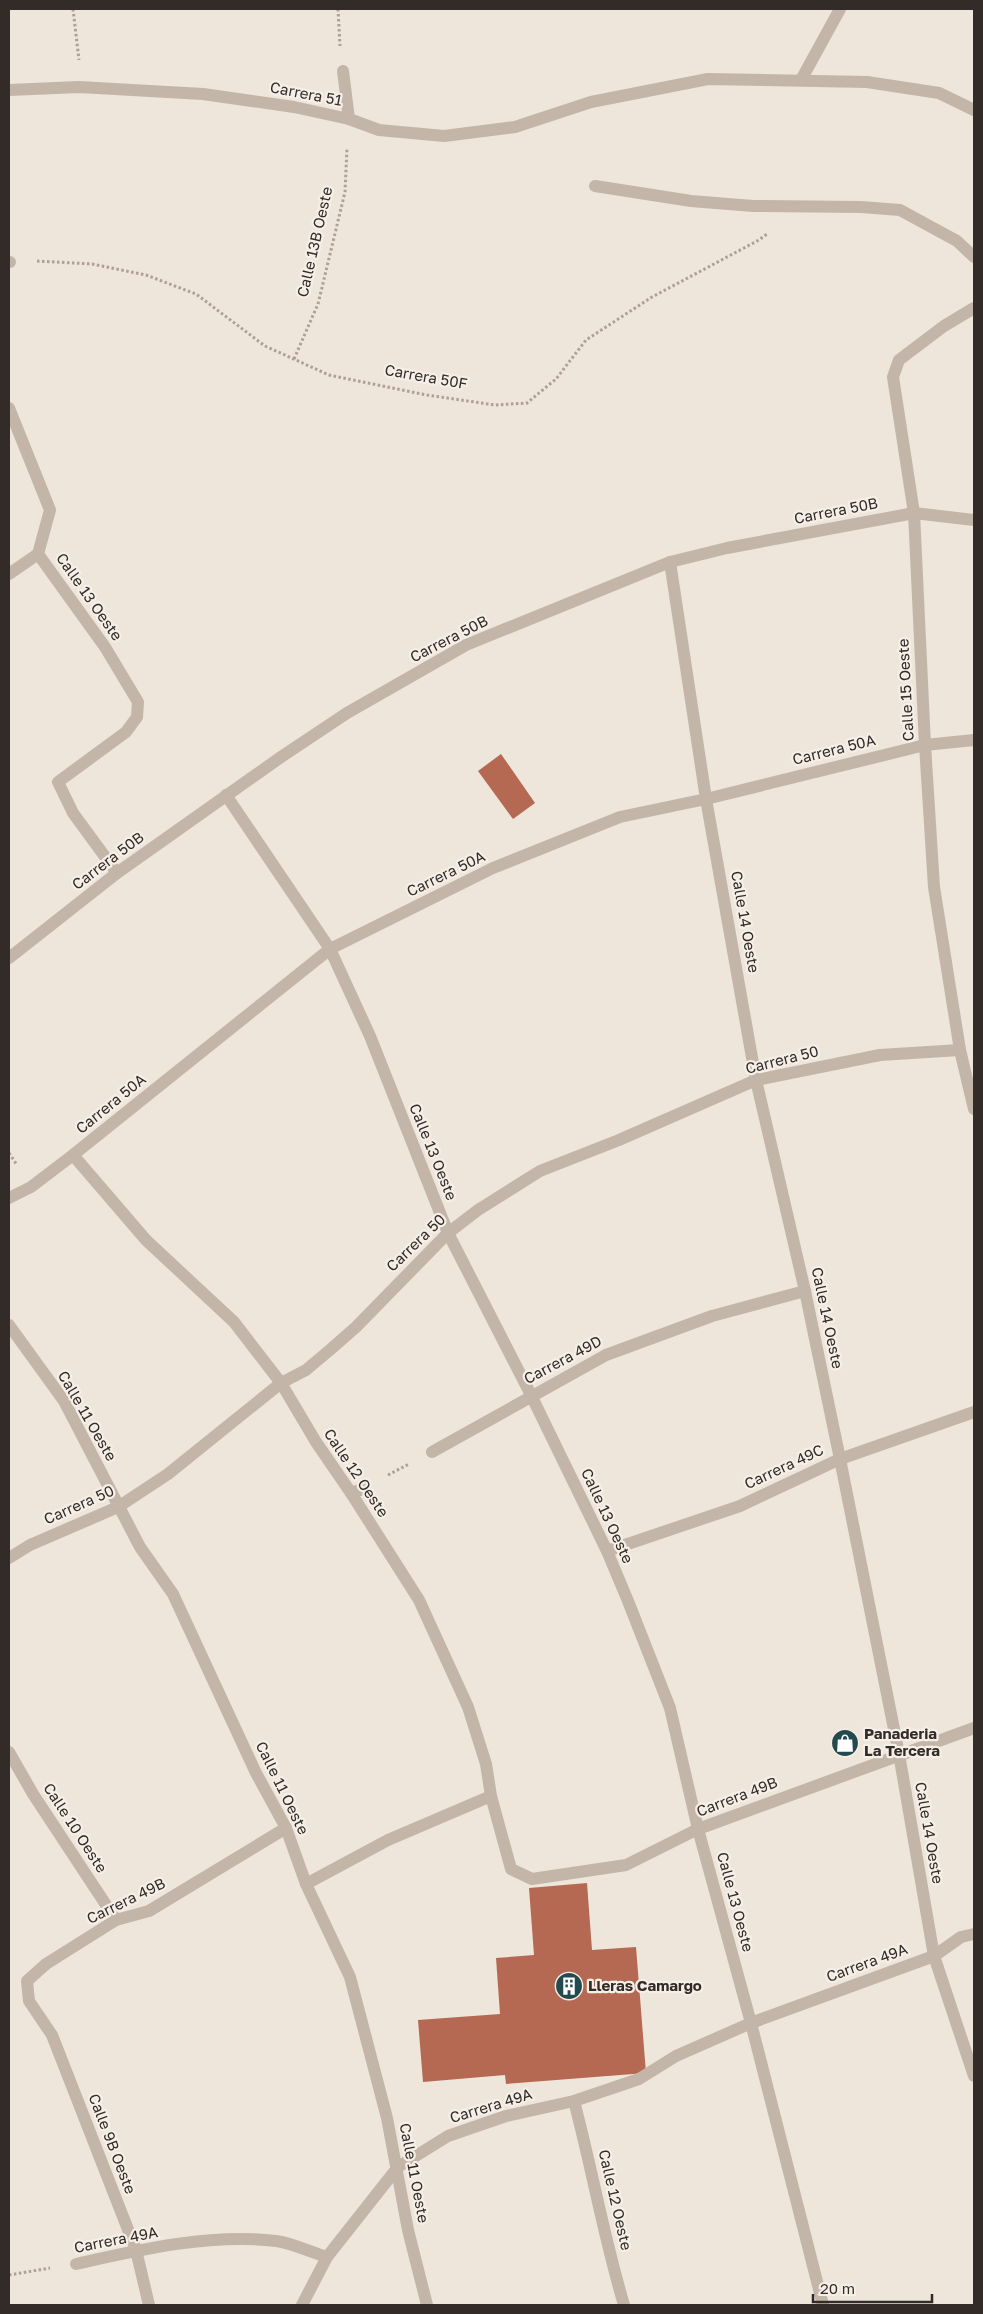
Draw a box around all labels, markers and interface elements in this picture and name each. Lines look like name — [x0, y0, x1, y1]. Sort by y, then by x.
street label: Carrera 51 — [269, 77, 344, 109]
street label: Calle 13B Oeste — [293, 184, 336, 299]
street label: Carrera 50F — [383, 360, 469, 392]
street label: Carrera 50B — [792, 493, 879, 527]
street label: Calle 13 Oeste — [53, 549, 127, 644]
street label: Carrera 50B — [407, 611, 490, 665]
street label: Calle 15 Oeste — [893, 638, 917, 742]
street label: Carrera 50A — [790, 730, 877, 768]
street label: Carrera 50B — [68, 827, 147, 893]
street label: Carrera 50A — [403, 846, 488, 900]
street label: Calle 14 Oeste — [728, 869, 764, 974]
street label: Carrera 50 — [743, 1041, 820, 1077]
street label: Carrera 50A — [72, 1070, 149, 1137]
street label: Calle 13 Oeste — [406, 1101, 462, 1203]
street label: Carrera 50 — [382, 1210, 448, 1275]
street label: Calle 14 Oeste — [808, 1265, 848, 1370]
street label: Carrera 49D — [521, 1331, 605, 1387]
street label: Calle 11 Oeste — [55, 1367, 121, 1464]
street label: Calle 12 Oeste — [321, 1425, 393, 1520]
street label: Carrera 49C — [741, 1440, 826, 1492]
street label: Calle 13 Oeste — [578, 1465, 638, 1566]
street label: Carrera 50 — [41, 1481, 116, 1528]
place label: Panaderia La Tercera — [864, 1724, 940, 1759]
shop icon: Panaderia La Tercera — [830, 1728, 860, 1758]
street label: Calle 11 Oeste — [253, 1738, 313, 1837]
street label: Carrera 49B — [694, 1772, 780, 1820]
street label: Calle 10 Oeste — [40, 1779, 112, 1876]
street label: Calle 14 Oeste — [912, 1780, 948, 1885]
street label: Calle 13 Oeste — [714, 1850, 758, 1954]
street label: Carrera 49B — [83, 1873, 168, 1927]
street label: Carrera 49A — [824, 1939, 910, 1985]
building icon: Lleras Camargo — [554, 1971, 584, 2001]
place label: Lleras Camargo — [588, 1976, 702, 1994]
street label: Carrera 49A — [447, 2084, 534, 2126]
street label: Calle 9B Oeste — [86, 2091, 140, 2197]
street label: Calle 11 Oeste — [396, 2121, 434, 2225]
street label: Calle 12 Oeste — [596, 2148, 636, 2252]
street label: Carrera 49A — [72, 2222, 159, 2256]
scale bar — [813, 2272, 932, 2304]
text: 20 m — [820, 2279, 855, 2297]

